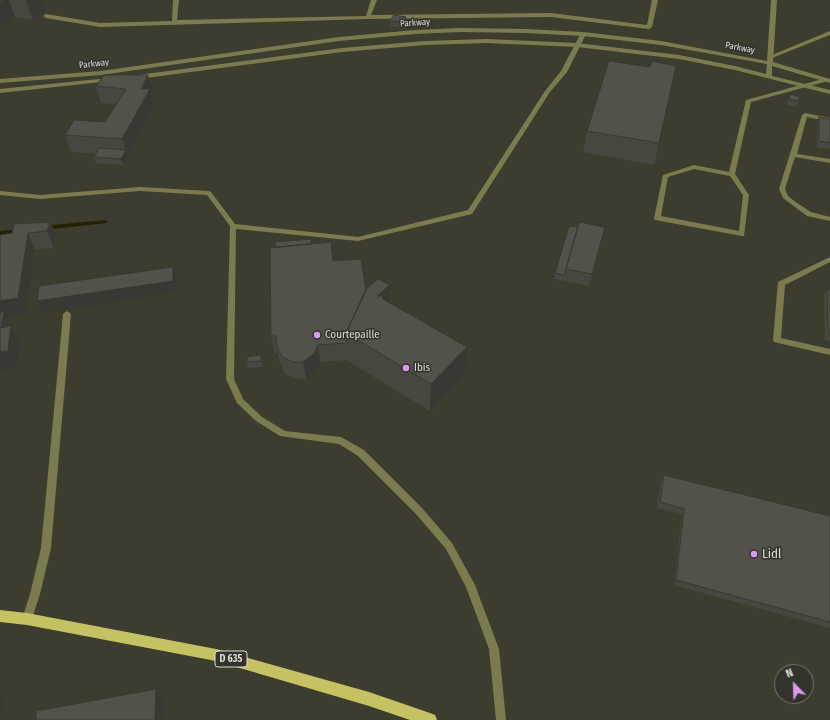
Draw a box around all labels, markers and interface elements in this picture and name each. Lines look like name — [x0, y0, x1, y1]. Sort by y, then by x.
street label: Parkway — [400, 17, 430, 29]
street label: Parkway — [724, 40, 756, 56]
street label: Parkway — [78, 57, 110, 71]
place label: Courtepaille — [325, 328, 380, 342]
marker: Courtepaille — [312, 330, 322, 340]
place label: Ibis — [414, 361, 430, 375]
marker: Ibis — [401, 363, 411, 373]
place label: Lidl — [762, 546, 781, 562]
marker: Lidl — [749, 549, 759, 559]
road number: D 635 — [215, 651, 247, 667]
north arrow — [774, 664, 814, 704]
text: N — [784, 666, 795, 681]

